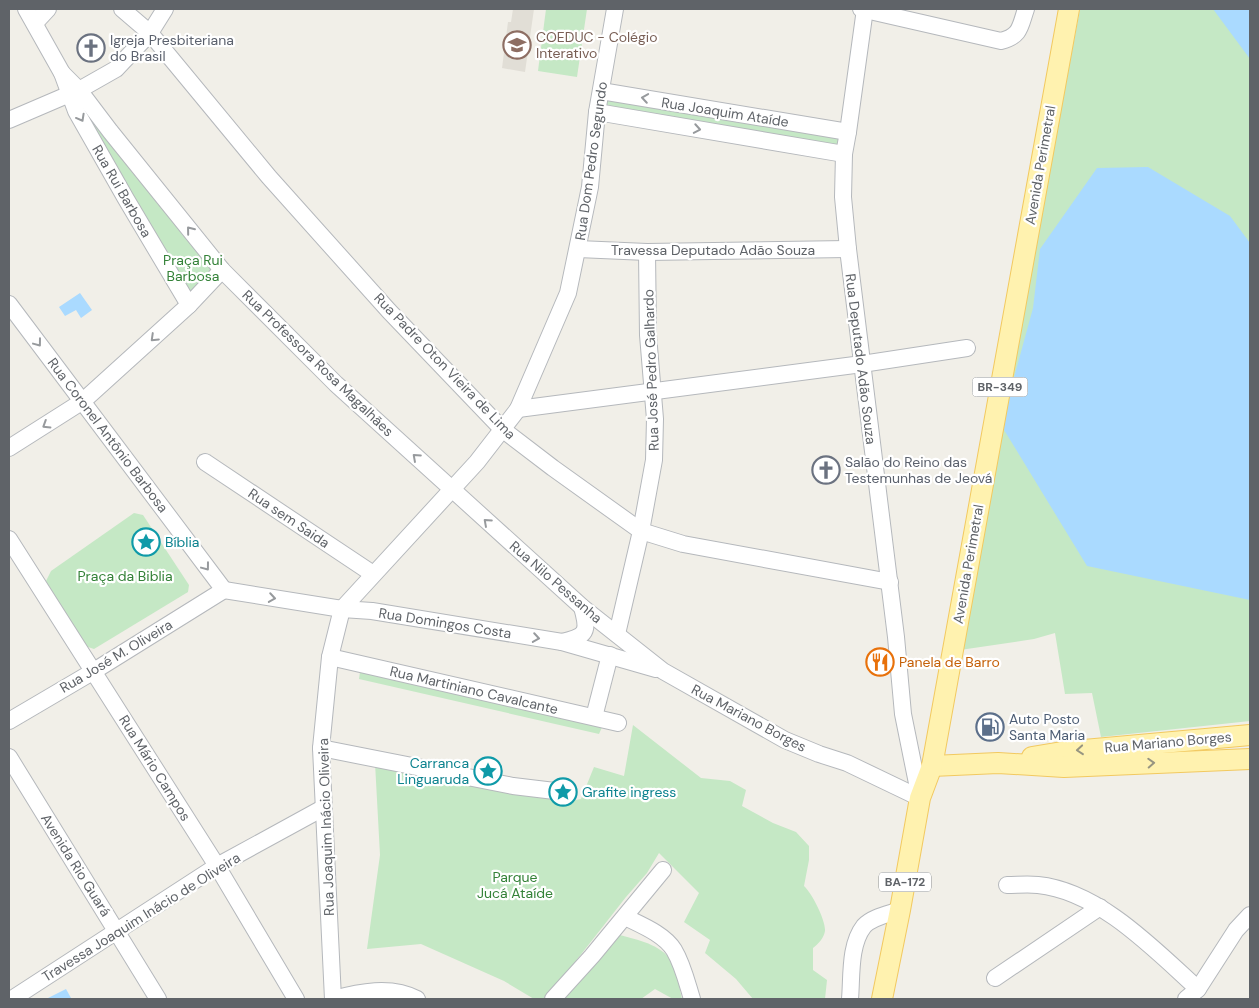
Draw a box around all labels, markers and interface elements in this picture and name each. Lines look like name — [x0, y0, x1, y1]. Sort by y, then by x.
place label: COEDUC - Colégio Interativo — [536, 28, 658, 62]
school or university icon: COEDUC - Colégio Interativo — [502, 30, 532, 60]
place label: Igreja Presbiteriana do Brasil — [110, 31, 234, 65]
church icon: Igreja Presbiteriana do Brasil — [76, 33, 106, 63]
street label: Rua Dom Pedro Segundo — [571, 80, 611, 242]
street label: Rua Joaquim Ataíde — [660, 93, 790, 131]
one-way arrow — [641, 94, 649, 104]
street label: Avenida Perimetral — [1021, 104, 1059, 226]
one-way arrow — [74, 113, 84, 122]
one-way arrow — [692, 123, 701, 133]
street label: Rua Rui Barbosa — [88, 141, 156, 241]
one-way arrow — [187, 227, 196, 236]
street label: Travessa Deputado Adão Souza — [611, 241, 815, 259]
park label: Praça Rui Barbosa — [163, 251, 223, 285]
street label: Rua Deputado Adão Souza — [842, 273, 880, 445]
street label: Rua Professora Rosa Magalhães — [239, 286, 397, 440]
street label: Rua Padre Oton Vieira de Lima — [370, 289, 520, 443]
street label: Rua José Pedro Galhardo — [639, 289, 663, 451]
one-way arrow — [151, 332, 160, 341]
one-way arrow — [33, 337, 41, 346]
street label: Rua Coronel Antônio Barbosa — [44, 354, 172, 516]
road number: BR-349 — [972, 378, 1028, 397]
one-way arrow — [42, 419, 52, 428]
place label: Salão do Reino das Testemunhas de Jeová — [845, 453, 992, 487]
one-way arrow — [412, 454, 421, 463]
church icon: Salão do Reino das Testemunhas de Jeová — [811, 455, 841, 485]
street label: Rua sem Saida — [245, 484, 333, 552]
street label: Avenida Perimetral — [949, 503, 987, 625]
one-way arrow — [484, 519, 493, 528]
place icon: Bíblia — [131, 527, 161, 557]
place label: Bíblia — [165, 533, 199, 551]
street label: Rua Nilo Pessanha — [506, 537, 606, 627]
one-way arrow — [201, 561, 209, 570]
park label: Praça da Biblia — [77, 567, 173, 585]
one-way arrow — [268, 592, 276, 603]
street label: Rua Domingos Costa — [377, 604, 513, 642]
street label: Rua José M. Oliveira — [56, 615, 176, 697]
one-way arrow — [532, 633, 541, 643]
restaurant icon: Panela de Barro — [865, 647, 895, 677]
place label: Panela de Barro — [899, 653, 1000, 671]
street label: Rua Martiniano Cavalcante — [388, 662, 560, 718]
street label: Rua Mariano Borges — [688, 680, 810, 756]
place label: Auto Posto Santa Maria — [1009, 710, 1085, 744]
street label: Rua Mário Campos — [115, 712, 195, 824]
fuel station icon: Auto Posto Santa Maria — [975, 712, 1005, 742]
street label: Rua Mariano Borges — [1104, 727, 1232, 757]
street label: Rua Joaquim Inácio Oliveira — [314, 738, 338, 916]
one-way arrow — [1075, 744, 1083, 755]
place label: Carranca Linguaruda — [397, 754, 469, 788]
place icon: Carranca Linguaruda — [473, 756, 503, 786]
one-way arrow — [1148, 758, 1156, 768]
place icon: Grafite ingress — [548, 777, 578, 807]
place label: Grafite ingress — [582, 783, 676, 801]
street label: Avenida Rio Guará — [37, 810, 115, 920]
street label: Travessa Joaquim Inácio de Oliveira — [38, 848, 244, 986]
park label: Parque Jucá Ataíde — [477, 868, 553, 902]
road number: BA-172 — [879, 872, 931, 892]

